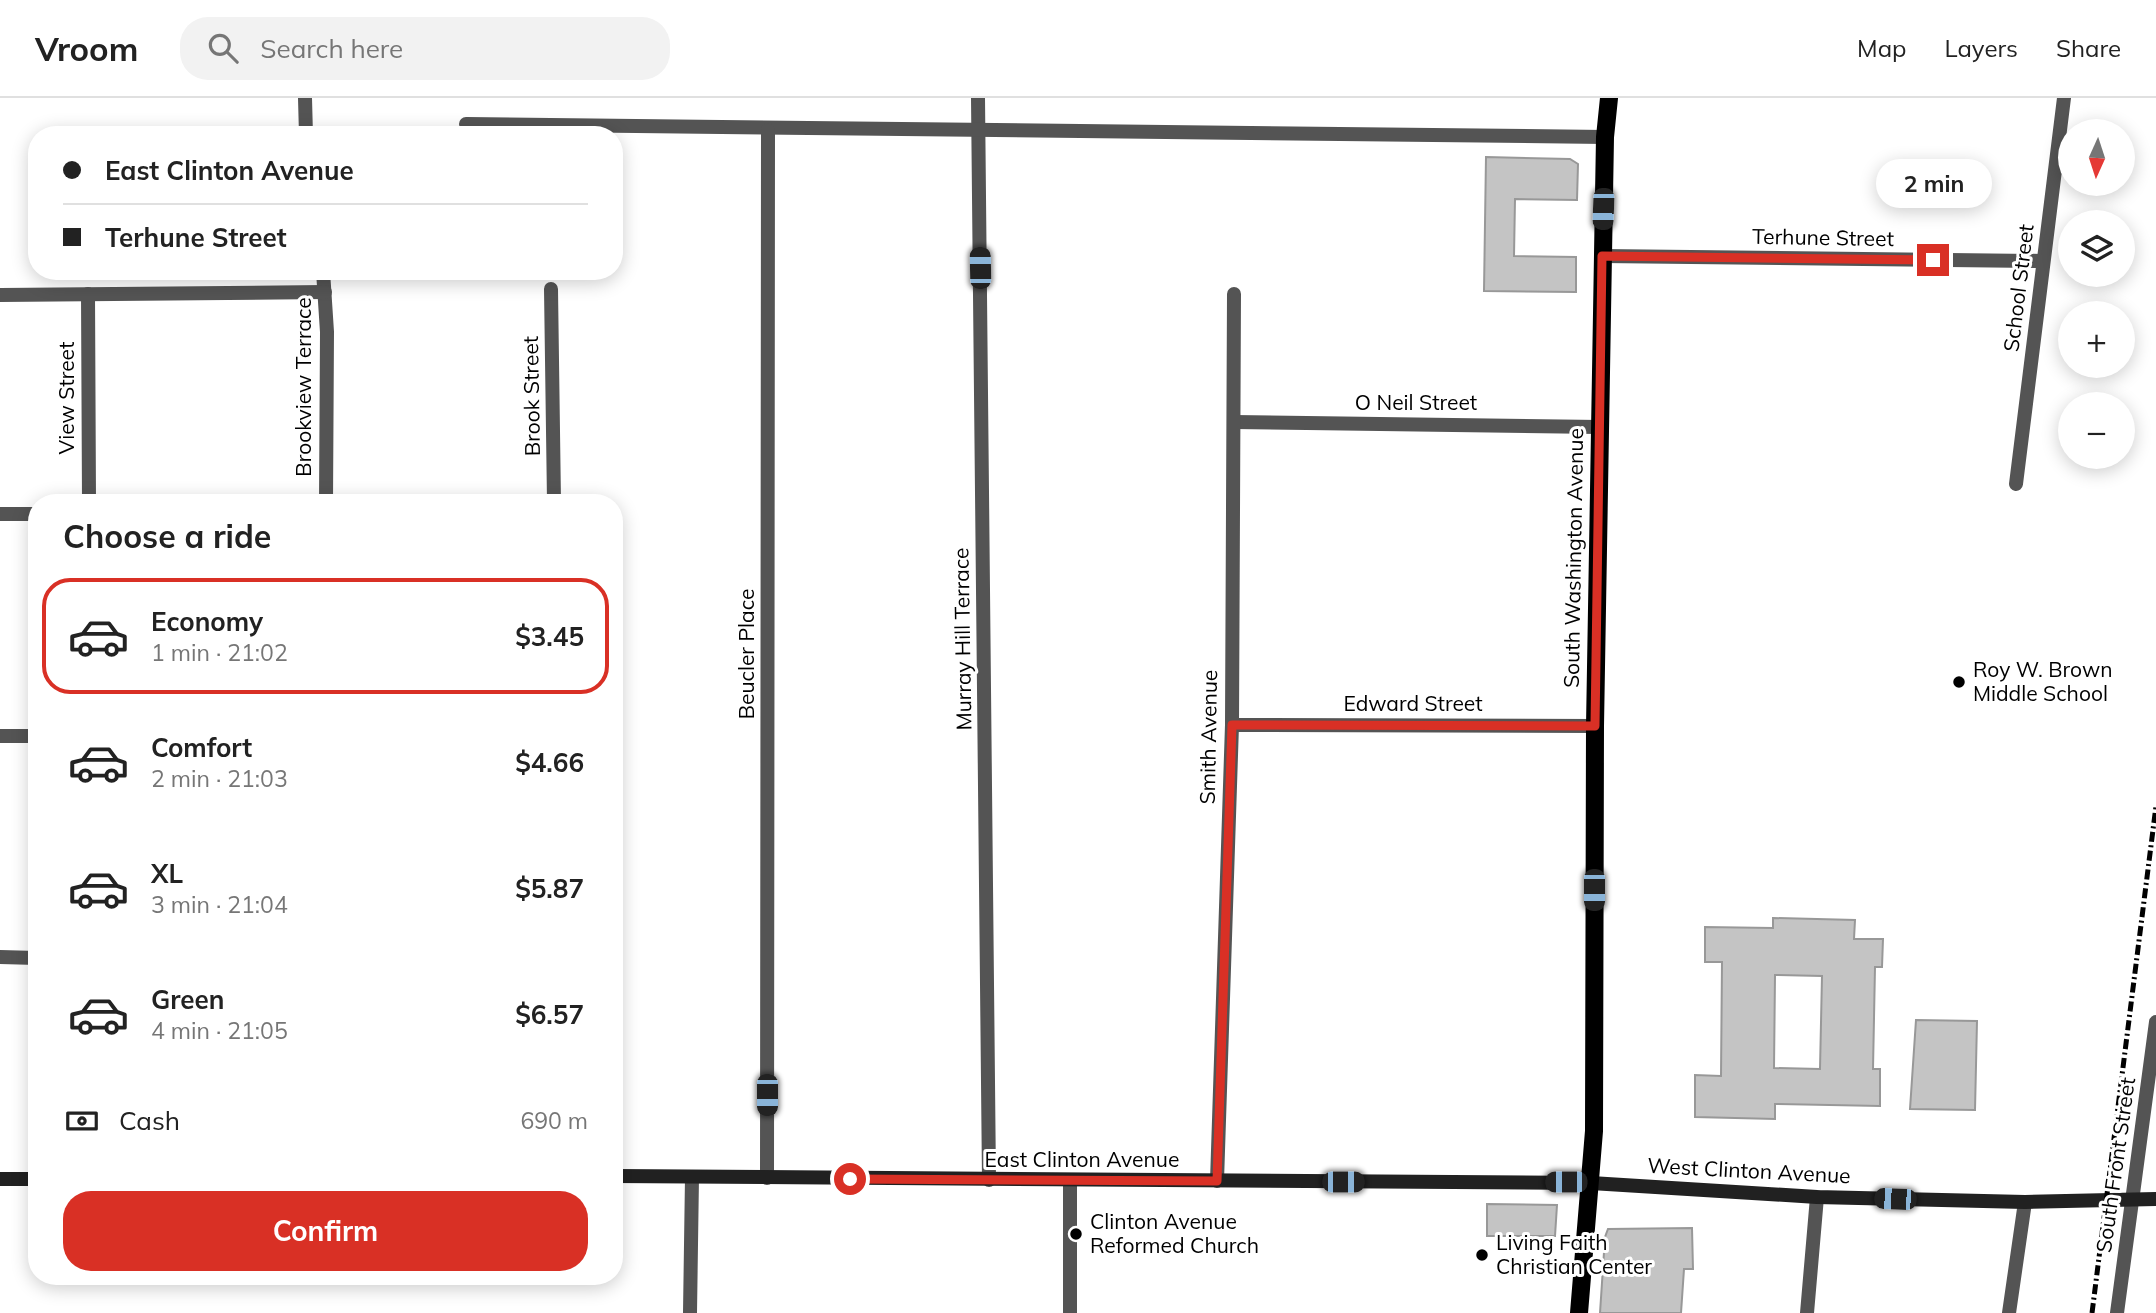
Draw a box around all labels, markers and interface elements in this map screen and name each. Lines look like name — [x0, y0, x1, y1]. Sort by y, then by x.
search box — [180, 17, 670, 80]
text: Vroom — [35, 28, 138, 69]
icon: search — [204, 29, 242, 67]
text: Search here — [260, 32, 403, 65]
text: Map — [1857, 33, 1906, 63]
text: Layers — [1944, 33, 2018, 63]
text: Share — [2056, 33, 2121, 63]
north arrow — [2058, 119, 2135, 196]
map controls — [2058, 119, 2135, 469]
text: East Clinton Avenue — [105, 154, 354, 187]
callout: 2 min — [1875, 158, 1991, 208]
text: 2 min — [1904, 169, 1964, 198]
car — [1592, 188, 1615, 230]
button: layers — [2058, 210, 2135, 287]
text: Terhune Street — [105, 221, 287, 254]
street label: Terhune Street — [1752, 223, 1894, 251]
street label: School Street — [1997, 223, 2039, 353]
route end — [1917, 244, 1949, 276]
car — [970, 247, 991, 289]
street label: Brookview Terrace — [290, 297, 316, 477]
button: + — [2058, 301, 2135, 378]
street label: Brook Street — [517, 336, 545, 456]
street label: View Street — [53, 342, 79, 454]
street label: O Neil Street — [1355, 389, 1477, 415]
button: − — [2058, 392, 2135, 469]
street label: South Washington Avenue — [1558, 428, 1588, 688]
text: Choose a ride — [63, 516, 271, 556]
street label: Murray Hill Terrace — [947, 547, 977, 731]
street label: Beucler Place — [733, 589, 759, 719]
icon: car — [67, 605, 130, 668]
text: Economy — [151, 605, 263, 638]
text: $3.45 — [515, 620, 584, 653]
text: 1 min · 21:02 — [151, 638, 288, 667]
place label: Roy W. Brown Middle School — [1973, 656, 2112, 706]
street label: Smith Avenue — [1194, 669, 1222, 805]
marker: Roy W. Brown Middle School — [1951, 674, 1967, 690]
street label: Edward Street — [1343, 690, 1483, 716]
icon: car — [67, 731, 130, 794]
text: Comfort — [151, 731, 252, 764]
text: $4.66 — [515, 746, 584, 779]
text: 2 min · 21:03 — [151, 764, 288, 793]
icon: car — [67, 857, 130, 920]
text: XL — [151, 857, 183, 890]
car — [1584, 869, 1605, 911]
text: $5.87 — [515, 872, 584, 905]
text: 3 min · 21:04 — [151, 890, 288, 919]
icon: car — [67, 983, 130, 1046]
text: Green — [151, 983, 224, 1016]
text: $6.57 — [515, 998, 584, 1031]
text: 4 min · 21:05 — [151, 1016, 288, 1045]
car — [757, 1074, 778, 1116]
street label: South Front Street — [2090, 1076, 2140, 1254]
icon: cash — [63, 1102, 101, 1140]
text: Cash — [119, 1104, 180, 1137]
text: 690 m — [520, 1106, 588, 1135]
street label: East Clinton Avenue — [985, 1146, 1179, 1172]
street label: West Clinton Avenue — [1647, 1152, 1851, 1188]
route start — [834, 1163, 866, 1195]
car — [1323, 1172, 1365, 1193]
car — [1546, 1172, 1588, 1193]
car — [1874, 1188, 1917, 1210]
button: Confirm — [63, 1191, 588, 1271]
place label: Clinton Avenue Reformed Church — [1090, 1208, 1259, 1258]
marker: Clinton Avenue Reformed Church — [1068, 1226, 1084, 1242]
place label: Living Faith Christian Center — [1496, 1229, 1652, 1279]
marker: Living Faith Christian Center — [1474, 1247, 1490, 1263]

